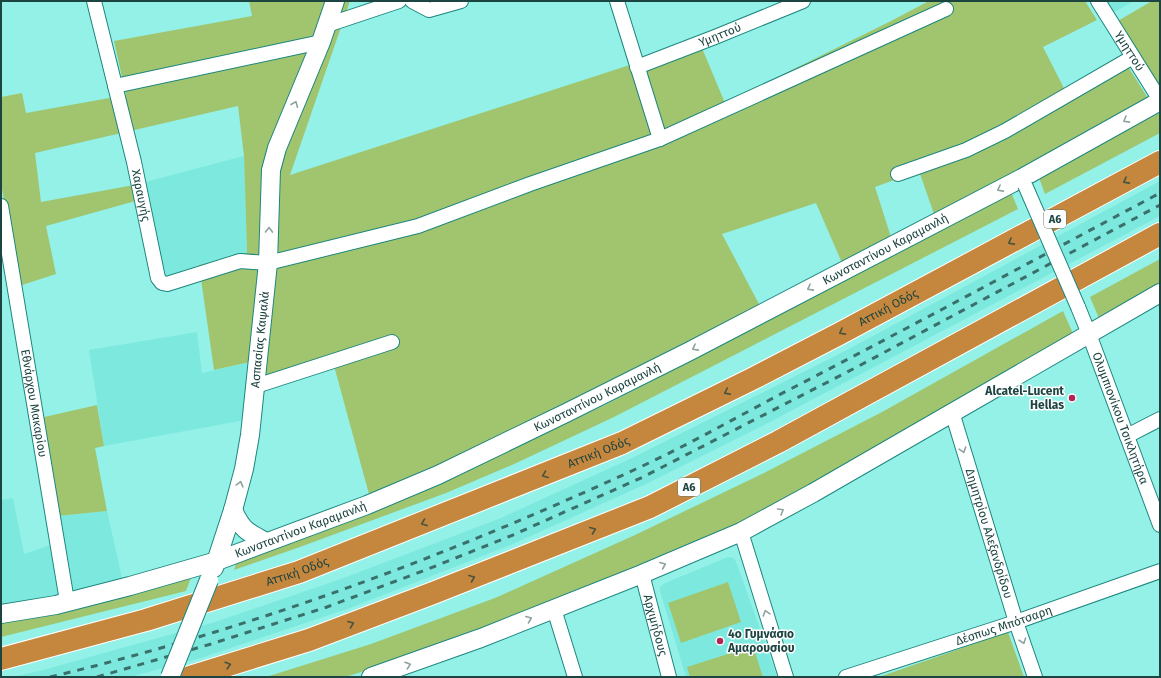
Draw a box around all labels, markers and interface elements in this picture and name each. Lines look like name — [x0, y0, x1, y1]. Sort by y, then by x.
street label: Υμηττού — [697, 20, 743, 50]
street label: Υμηττού — [1112, 28, 1147, 74]
one-way arrow — [291, 101, 299, 108]
one-way arrow — [1123, 115, 1130, 123]
street label: Χαραυγής — [129, 168, 153, 223]
one-way arrow — [1123, 176, 1130, 183]
one-way arrow — [996, 184, 1004, 192]
road number: Α6 — [1044, 210, 1066, 228]
street label: Κωνσταντίνου Καραμανλή — [820, 211, 951, 288]
one-way arrow — [265, 227, 273, 233]
one-way arrow — [1008, 238, 1015, 245]
one-way arrow — [807, 283, 814, 291]
street label: Αττική Οδός — [856, 286, 921, 329]
street label: Ασπασίας Καψαλά — [248, 291, 272, 389]
one-way arrow — [839, 328, 846, 335]
one-way arrow — [691, 343, 699, 351]
street label: Εθνάρχου Μακαρίου — [18, 348, 50, 458]
street label: Ολυμπιονίκου Τσικλητήρα — [1089, 350, 1151, 486]
street label: Κωνσταντίνου Καραμανλή — [532, 360, 663, 435]
place label: Alcatel-Lucent Hellas — [984, 384, 1064, 412]
one-way arrow — [723, 387, 731, 395]
marker: Alcatel-Lucent Hellas — [1067, 393, 1077, 403]
street label: Αττική Οδός — [565, 433, 632, 471]
one-way arrow — [958, 446, 967, 453]
street label: Δημητρίου Αλεξανδρίδου — [963, 467, 1015, 600]
one-way arrow — [541, 470, 548, 478]
road number: Α6 — [678, 478, 700, 496]
one-way arrow — [235, 480, 244, 487]
street label: Κωνσταντίνου Καραμανλή — [233, 499, 369, 561]
one-way arrow — [777, 509, 784, 516]
one-way arrow — [421, 518, 429, 526]
one-way arrow — [589, 526, 596, 534]
street label: Αττική Οδός — [264, 554, 331, 589]
one-way arrow — [658, 562, 666, 570]
one-way arrow — [469, 574, 476, 582]
street label: Αρχιμήδους — [641, 593, 670, 658]
street label: Δέσπως Μπότσαρη — [954, 603, 1054, 648]
one-way arrow — [762, 610, 771, 617]
one-way arrow — [525, 616, 533, 624]
one-way arrow — [347, 621, 354, 629]
place label: 4ο Γυμνάσιο Αμαρουσίου — [727, 626, 795, 655]
marker: 4ο Γυμνάσιο Αμαρουσίου — [715, 636, 725, 646]
one-way arrow — [1018, 637, 1026, 644]
one-way arrow — [404, 661, 411, 669]
one-way arrow — [224, 662, 231, 670]

